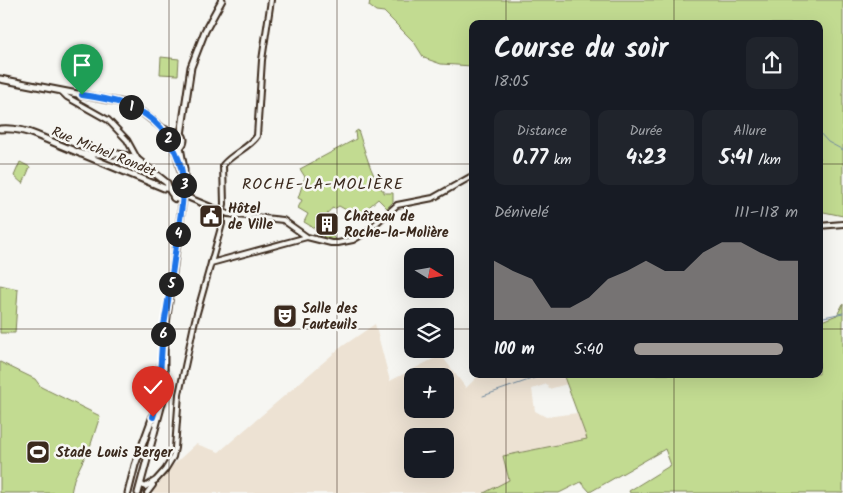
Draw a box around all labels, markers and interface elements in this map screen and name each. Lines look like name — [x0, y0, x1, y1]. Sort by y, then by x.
text: Course du soir — [494, 27, 668, 72]
button: share — [746, 37, 798, 89]
pin — [61, 44, 103, 95]
icon: arrive — [68, 51, 96, 79]
text: 18:05 — [494, 69, 529, 94]
pin: 1 — [118, 94, 144, 120]
text: 1 — [129, 96, 134, 118]
text: Distance — [517, 120, 567, 142]
text: Durée — [630, 120, 662, 142]
text: Allure — [733, 120, 767, 142]
street label: Rue Michel Rondet — [48, 121, 160, 183]
pin: 2 — [156, 126, 180, 152]
text: 2 — [164, 128, 173, 150]
text: 0.77 — [513, 142, 548, 175]
text: 4:23 — [626, 142, 666, 175]
text: 5:41 — [719, 142, 753, 175]
text: km — [548, 149, 571, 171]
text: /km — [753, 149, 781, 171]
pin: 3 — [172, 172, 196, 198]
district label: ROCHE-LA-MOLIÈRE — [242, 172, 404, 197]
text: 3 — [181, 174, 188, 196]
place label: Hôtel de Ville — [228, 198, 273, 236]
text: Dénivelé — [494, 200, 549, 225]
text: 111–118 m — [734, 200, 798, 225]
public building icon: Hôtel de Ville — [198, 203, 224, 229]
place label: Château de Roche-la-Molière — [344, 206, 449, 244]
building icon: Château de Roche-la-Molière — [314, 211, 340, 237]
pin: 4 — [166, 222, 190, 246]
text: 4 — [175, 223, 182, 245]
north arrow — [404, 248, 454, 298]
map controls — [404, 248, 454, 478]
pin: 5 — [158, 272, 184, 296]
text: 5 — [168, 273, 175, 295]
place label: Salle des Fauteuils — [302, 298, 358, 336]
theatre icon: Salle des Fauteuils — [272, 303, 298, 329]
button: layers — [404, 308, 454, 358]
pin: 6 — [150, 322, 176, 346]
text: 6 — [160, 323, 167, 345]
text: 100 m — [494, 337, 535, 362]
text: 5:40 — [574, 337, 603, 362]
pin — [132, 366, 174, 417]
button: + — [404, 368, 454, 418]
icon: check — [139, 373, 167, 401]
button: − — [404, 428, 454, 478]
sports icon: Stade Louis Berger — [25, 439, 51, 465]
place label: Stade Louis Berger — [56, 442, 174, 464]

